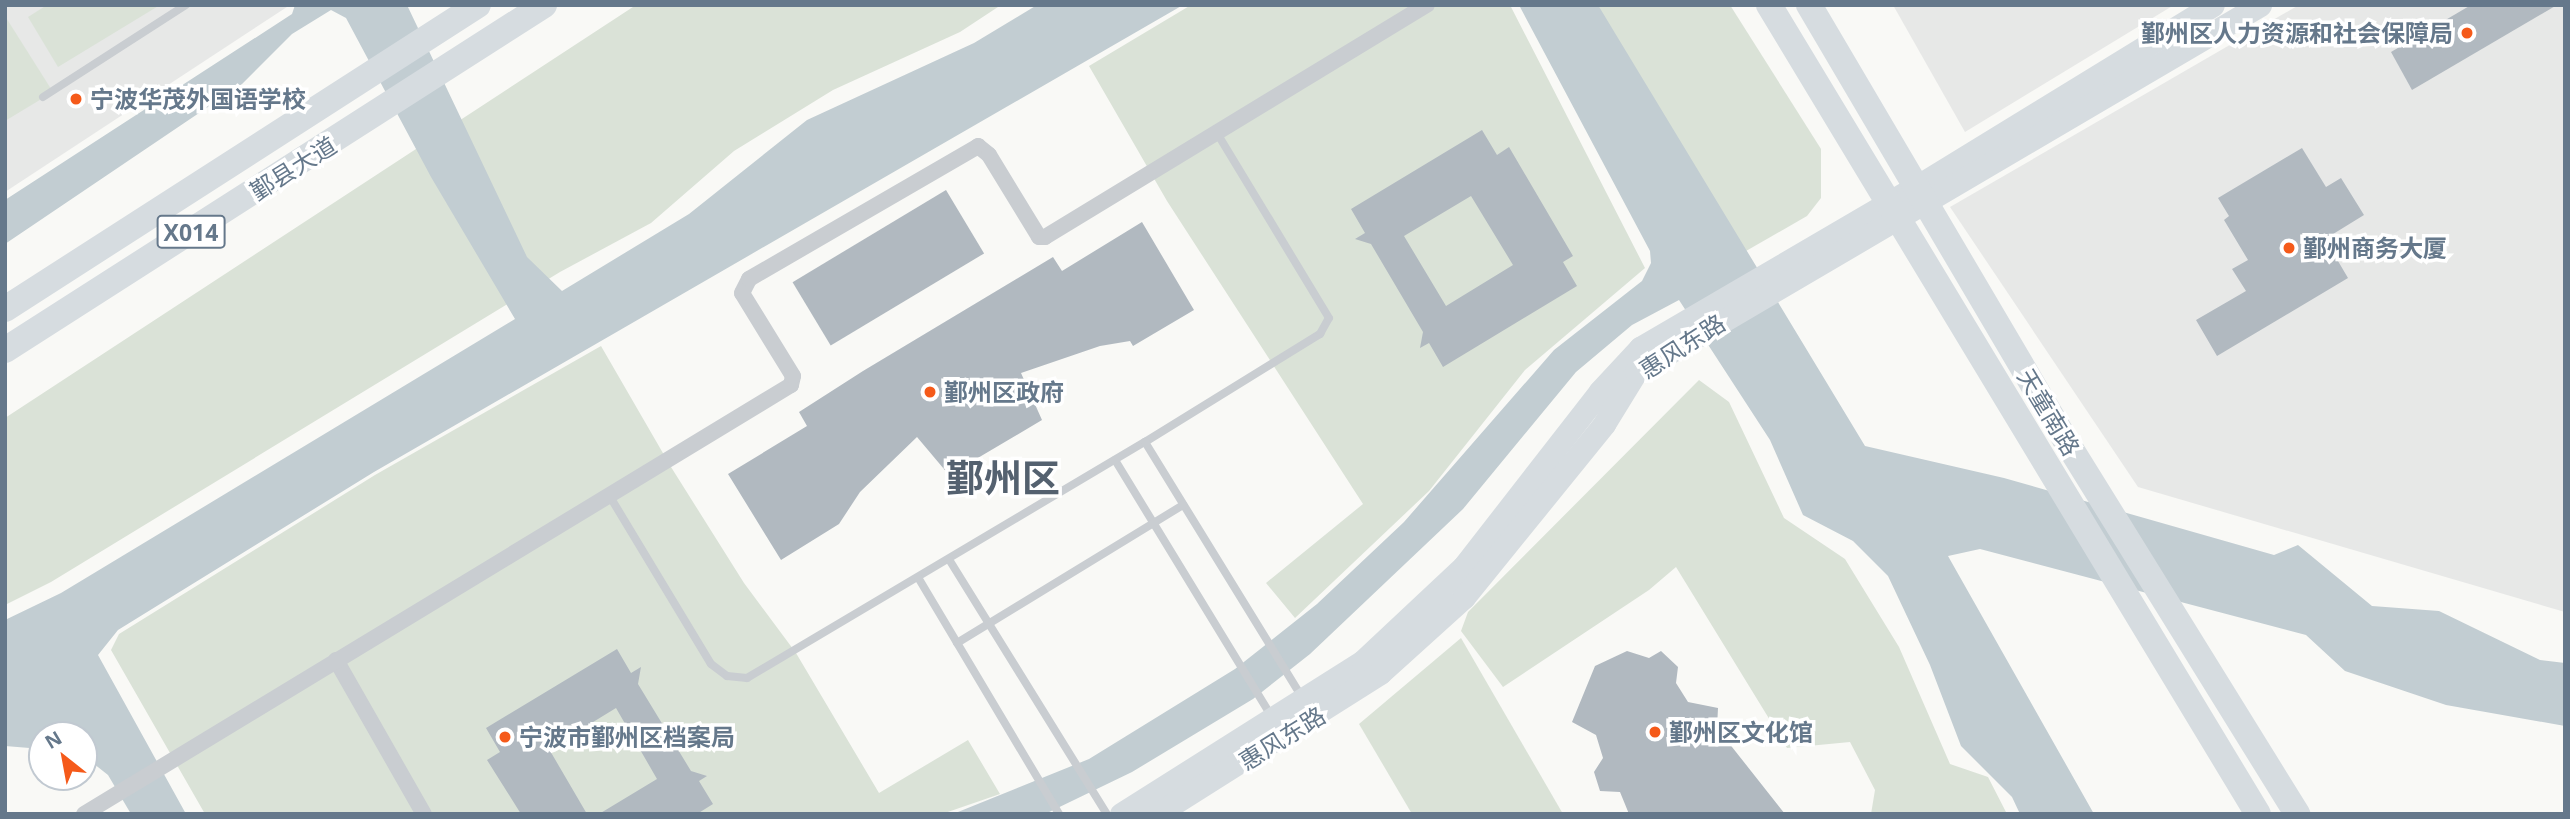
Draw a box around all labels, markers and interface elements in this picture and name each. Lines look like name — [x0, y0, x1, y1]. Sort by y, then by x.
place label: 鄞州区人力资源和社会保障局 — [2141, 19, 2453, 47]
marker: 鄞州区人力资源和社会保障局 — [2459, 25, 2475, 41]
place label: 宁波华茂外国语学校 — [90, 85, 306, 113]
marker: 宁波华茂外国语学校 — [68, 91, 84, 107]
street label: 鄞县大道 — [245, 130, 341, 206]
road number: X014 — [156, 213, 226, 252]
place label: 鄞州商务大厦 — [2303, 234, 2447, 262]
marker: 鄞州商务大厦 — [2281, 240, 2297, 256]
street label: 惠风东路 — [1634, 308, 1730, 384]
street label: 天童南路 — [2012, 363, 2086, 461]
place label: 鄞州区政府 — [944, 378, 1064, 406]
marker: 鄞州区政府 — [922, 384, 938, 400]
district label: 鄞州区 — [946, 455, 1060, 501]
street label: 惠风东路 — [1234, 700, 1330, 776]
place label: 鄞州区文化馆 — [1669, 718, 1813, 746]
north arrow — [28, 721, 98, 791]
place label: 宁波市鄞州区档案局 — [519, 723, 735, 751]
marker: 鄞州区文化馆 — [1647, 724, 1663, 740]
text: N — [40, 725, 67, 755]
marker: 宁波市鄞州区档案局 — [497, 729, 513, 745]

